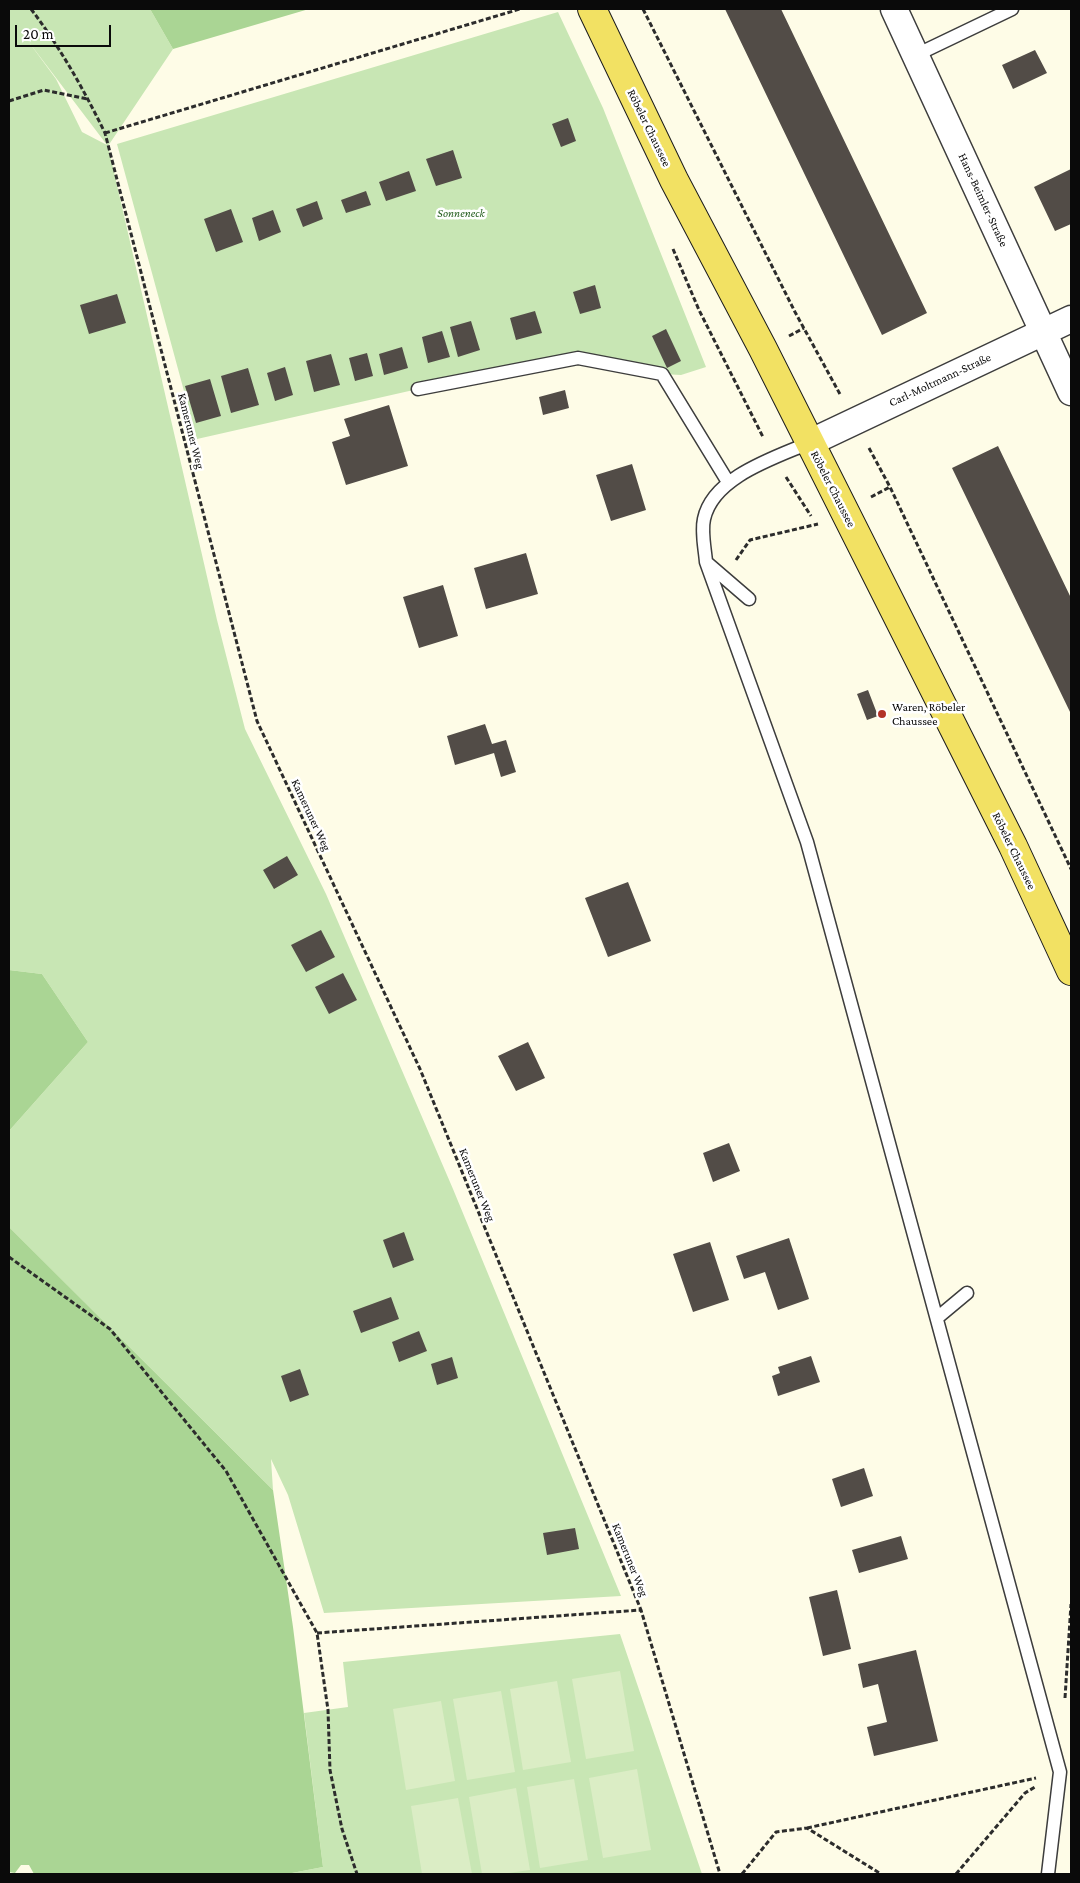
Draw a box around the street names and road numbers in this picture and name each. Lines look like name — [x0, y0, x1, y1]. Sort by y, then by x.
street label: Röbeler Chaussee — [624, 87, 674, 169]
street label: Hans-Beimler-Straße — [955, 151, 1011, 249]
street label: Carl-Moltmann-Straße — [887, 350, 993, 410]
street label: Kameruner Weg — [175, 392, 207, 470]
street label: Röbeler Chaussee — [807, 448, 859, 530]
street label: Kameruner Weg — [288, 777, 334, 853]
street label: Röbeler Chaussee — [989, 810, 1039, 892]
street label: Kameruner Weg — [456, 1146, 498, 1224]
street label: Kameruner Weg — [609, 1521, 651, 1599]

